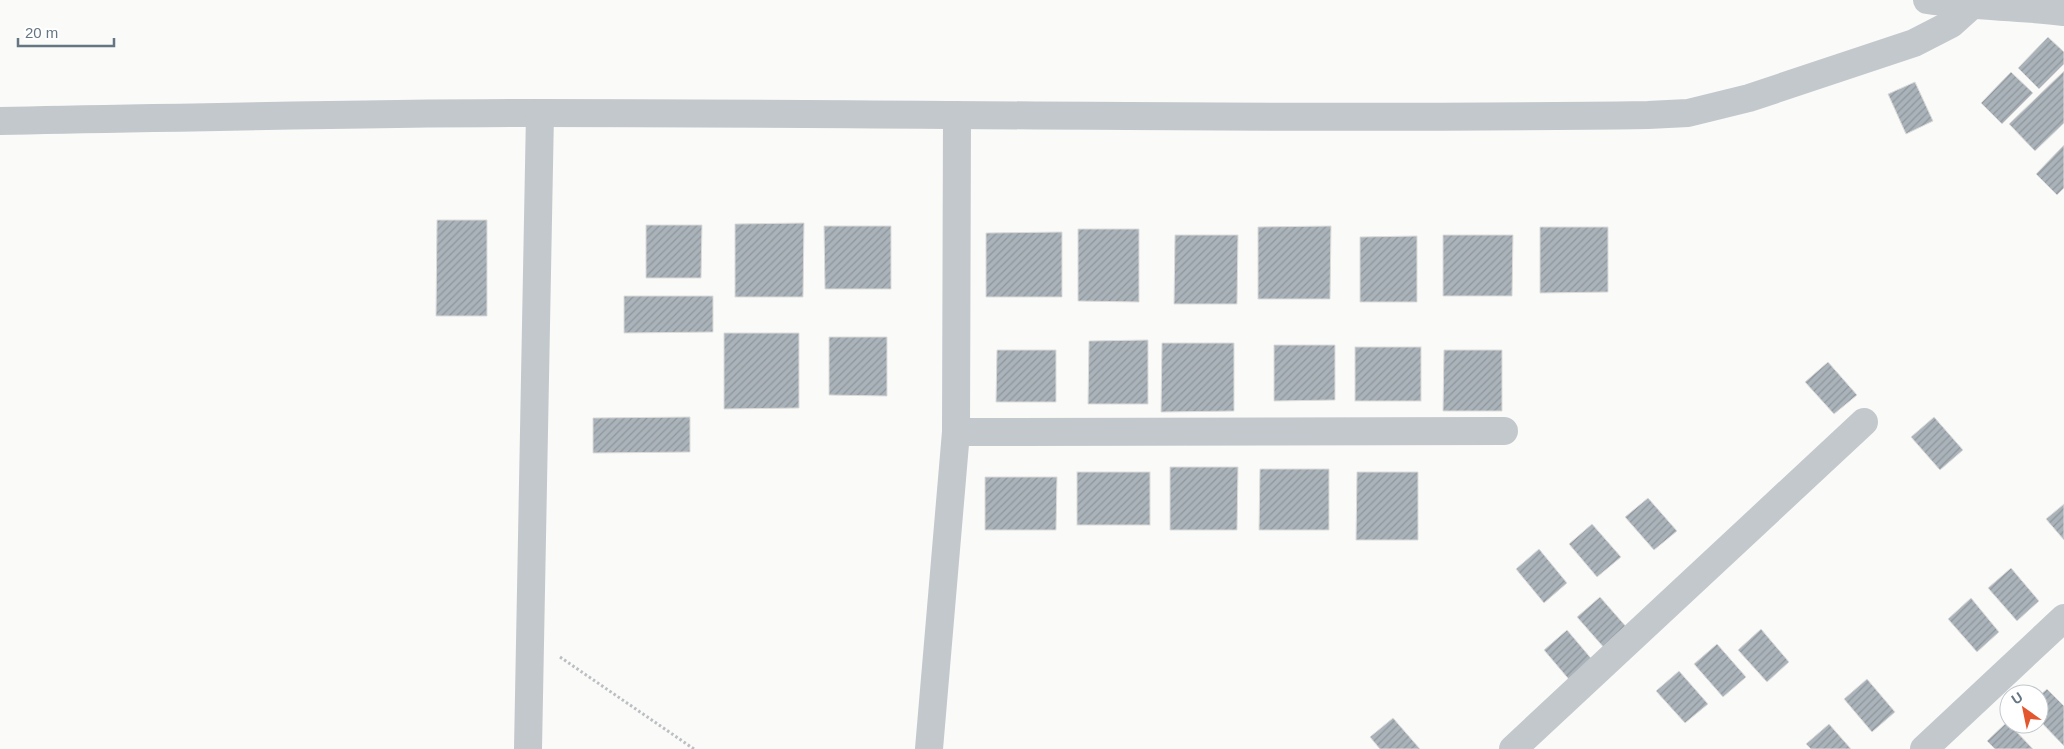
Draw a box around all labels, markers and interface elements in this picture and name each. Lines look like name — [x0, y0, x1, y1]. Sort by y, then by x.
scale bar — [18, 15, 114, 47]
text: 20 m — [25, 24, 58, 41]
north arrow — [1999, 684, 2049, 734]
text: U — [2008, 689, 2026, 708]

